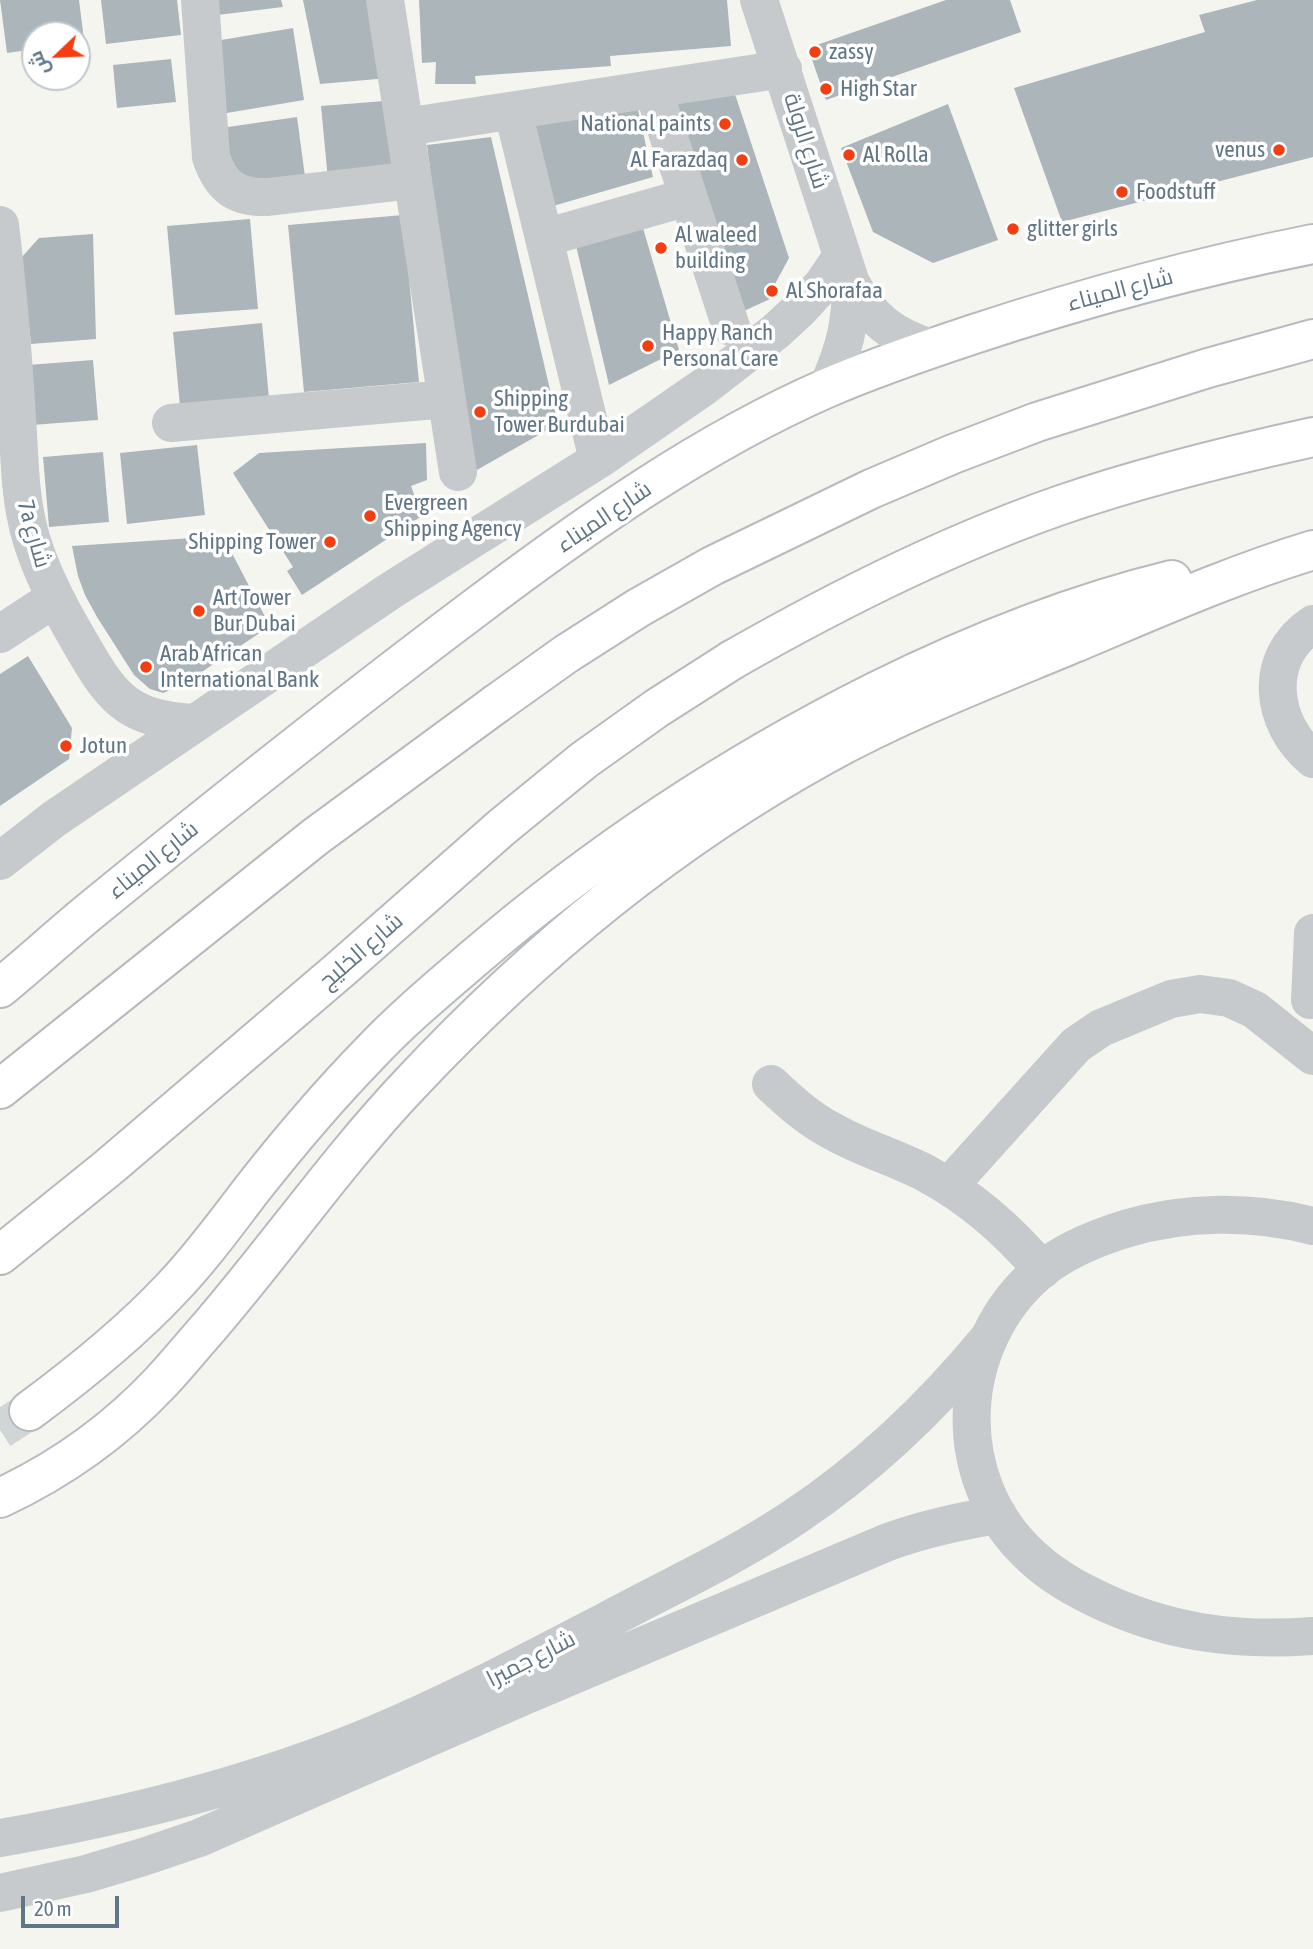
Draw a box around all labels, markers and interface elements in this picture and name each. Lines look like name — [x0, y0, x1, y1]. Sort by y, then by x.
north arrow — [21, 21, 91, 91]
place label: zassy — [829, 38, 874, 66]
marker: zassy — [807, 44, 823, 60]
text: ش — [24, 48, 53, 79]
place label: High Star — [840, 75, 917, 103]
marker: High Star — [818, 81, 834, 97]
street label: شارع الرولة — [778, 90, 834, 192]
place label: National paints — [580, 110, 711, 138]
marker: National paints — [717, 116, 733, 132]
place label: venus — [1215, 136, 1265, 164]
place label: Al Rolla — [863, 141, 929, 169]
marker: venus — [1271, 142, 1287, 158]
place label: Al Farazdaq — [630, 146, 728, 174]
marker: Al Rolla — [841, 147, 857, 163]
marker: Al Farazdaq — [734, 152, 750, 168]
place label: Foodstuff — [1136, 178, 1216, 206]
marker: Foodstuff — [1114, 184, 1130, 200]
place label: glitter girls — [1027, 215, 1118, 243]
place label: Al waleed building — [675, 221, 757, 275]
marker: glitter girls — [1005, 221, 1021, 237]
marker: Al waleed building — [653, 240, 669, 256]
street label: شارع الميناء — [1064, 263, 1176, 317]
place label: Al Shorafaa — [786, 277, 883, 305]
marker: Al Shorafaa — [764, 283, 780, 299]
place label: Happy Ranch Personal Care — [662, 319, 779, 373]
marker: Happy Ranch Personal Care — [640, 338, 656, 354]
place label: Shipping Tower Burdubai — [494, 385, 625, 439]
marker: Shipping Tower Burdubai — [472, 404, 488, 420]
street label: شارع الميناء — [551, 475, 657, 559]
place label: Evergreen Shipping Agency — [384, 489, 522, 543]
street label: 7a شارع — [11, 497, 57, 571]
marker: Evergreen Shipping Agency — [362, 508, 378, 524]
place label: Shipping Tower — [189, 528, 316, 556]
marker: Shipping Tower — [322, 534, 338, 550]
place label: Art Tower Bur Dubai — [213, 584, 296, 638]
marker: Art Tower Bur Dubai — [191, 603, 207, 619]
place label: Arab African International Bank — [160, 640, 319, 694]
marker: Arab African International Bank — [138, 659, 154, 675]
place label: Jotun — [80, 732, 127, 760]
marker: Jotun — [58, 738, 74, 754]
street label: شارع الميناء — [102, 815, 204, 905]
street label: شارع الخليج — [313, 907, 409, 995]
street label: شارع جميرا — [482, 1625, 580, 1693]
scale bar — [24, 1882, 122, 1926]
text: 20 m — [34, 1896, 72, 1920]

